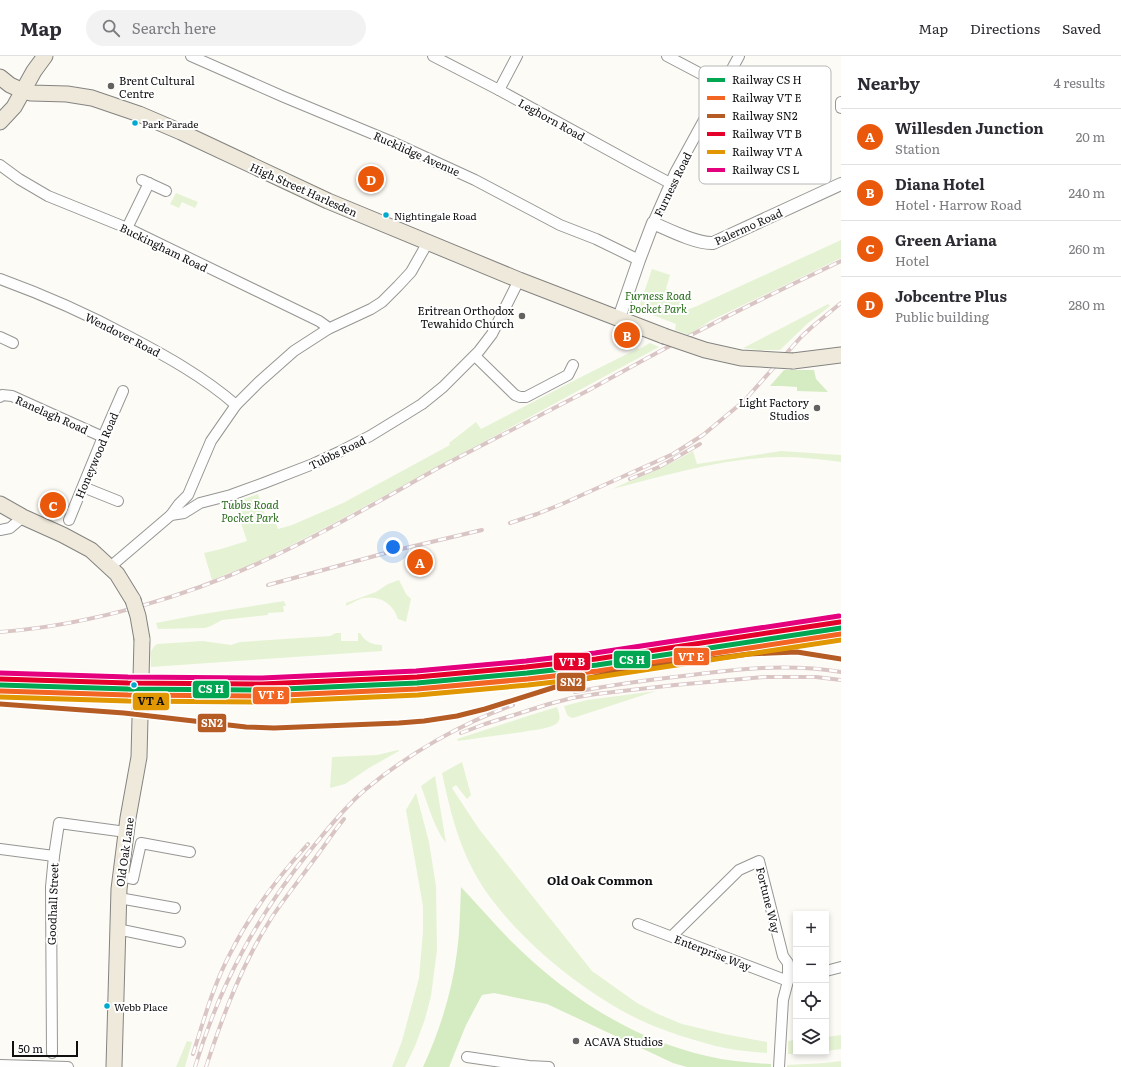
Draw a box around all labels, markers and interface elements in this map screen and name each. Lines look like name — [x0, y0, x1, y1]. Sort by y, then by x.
search box — [86, 10, 366, 46]
text: Map — [20, 14, 62, 42]
text: Search here — [132, 16, 216, 39]
icon: search — [100, 17, 122, 39]
text: Map — [918, 18, 948, 38]
text: Directions — [970, 18, 1040, 38]
text: Saved — [1062, 18, 1101, 38]
legend — [699, 66, 831, 184]
text: Nearby — [857, 70, 920, 95]
text: Railway CS H — [732, 71, 802, 87]
place label: Brent Cultural Centre — [119, 72, 195, 101]
text: 4 results — [1054, 73, 1105, 92]
marker: Brent Cultural Centre — [106, 81, 116, 91]
text: Railway VT E — [732, 89, 802, 105]
street label: Leghorn Road — [516, 94, 588, 144]
text: Railway SN2 — [732, 107, 798, 123]
place label: Park Parade — [142, 116, 199, 131]
text: Willesden Junction — [895, 116, 1044, 139]
marker: Park Parade — [130, 118, 140, 128]
text: Railway VT B — [732, 125, 802, 141]
street label: Rucklidge Avenue — [371, 127, 463, 179]
text: A — [865, 127, 875, 146]
text: 20 m — [1076, 127, 1105, 146]
text: Station — [895, 139, 940, 158]
text: Railway VT A — [732, 143, 803, 159]
street label: Furness Road — [649, 149, 695, 219]
street label: High Street Harlesden — [248, 158, 360, 220]
text: Railway CS L — [732, 161, 800, 177]
pin: D — [358, 164, 384, 194]
text: Diana Hotel — [895, 172, 985, 195]
text: B — [866, 183, 874, 202]
text: 240 m — [1069, 183, 1105, 202]
text: Hotel · Harrow Road — [895, 195, 1022, 214]
street label: Palermo Road — [711, 204, 785, 248]
place label: Nightingale Road — [394, 208, 477, 223]
marker: Nightingale Road — [381, 210, 391, 220]
street label: Buckingham Road — [117, 219, 211, 275]
text: Green Ariana — [895, 228, 997, 251]
text: C — [865, 239, 875, 258]
text: 260 m — [1069, 239, 1105, 258]
text: Hotel — [895, 251, 929, 270]
text: Jobcentre Plus — [895, 284, 1007, 307]
park label: Furness Road Pocket Park — [625, 287, 692, 316]
text: D — [865, 295, 875, 314]
text: 280 m — [1069, 295, 1105, 314]
place label: Eritrean Orthodox Tewahido Church — [417, 302, 515, 331]
text: Public building — [895, 307, 989, 326]
street label: Wendover Road — [83, 308, 164, 360]
marker: Eritrean Orthodox Tewahido Church — [517, 311, 527, 321]
pin: B — [614, 320, 640, 350]
street label: Ranelagh Road — [13, 391, 91, 437]
place label: Light Factory Studios — [739, 394, 810, 423]
marker: Light Factory Studios — [812, 403, 822, 413]
street label: Honeywood Road — [71, 409, 122, 501]
street label: Tubbs Road — [306, 431, 368, 473]
pin: C — [40, 490, 66, 520]
park label: Tubbs Road Pocket Park — [221, 496, 279, 525]
your location — [383, 537, 403, 557]
pin: A — [407, 547, 433, 577]
line badge: VT E — [673, 647, 710, 666]
text: VT E — [678, 648, 704, 664]
line badge: CS H — [613, 650, 651, 669]
text: CS H — [619, 651, 645, 667]
line badge: VT B — [553, 652, 591, 671]
text: VT B — [559, 653, 586, 669]
line badge: SN2 — [556, 672, 586, 692]
text: SN2 — [560, 673, 582, 689]
unlabelled marker — [129, 680, 139, 690]
line badge: CS H — [192, 680, 230, 699]
text: CS H — [198, 680, 224, 696]
line badge: VT E — [252, 686, 290, 705]
text: VT E — [258, 686, 284, 702]
line badge: VT A — [132, 692, 170, 711]
text: VT A — [137, 692, 165, 708]
line badge: SN2 — [197, 713, 227, 733]
text: SN2 — [201, 714, 223, 730]
street label: Old Oak Lane — [111, 816, 137, 888]
street label: Goodhall Street — [43, 862, 61, 945]
street label: Fortune Way — [753, 865, 785, 935]
district label: Old Oak Common — [547, 871, 654, 889]
map controls — [793, 911, 829, 1055]
button: + — [793, 911, 829, 947]
street label: Enterprise Way — [672, 930, 754, 974]
button: − — [793, 947, 829, 983]
button: locate — [793, 983, 829, 1019]
place label: Webb Place — [114, 999, 168, 1014]
marker: Webb Place — [102, 1001, 112, 1011]
button: layers — [793, 1019, 829, 1055]
place label: ACAVA Studios — [584, 1033, 663, 1049]
marker: ACAVA Studios — [571, 1036, 581, 1046]
scale bar — [12, 1039, 78, 1058]
text: 50 m — [18, 1040, 43, 1056]

